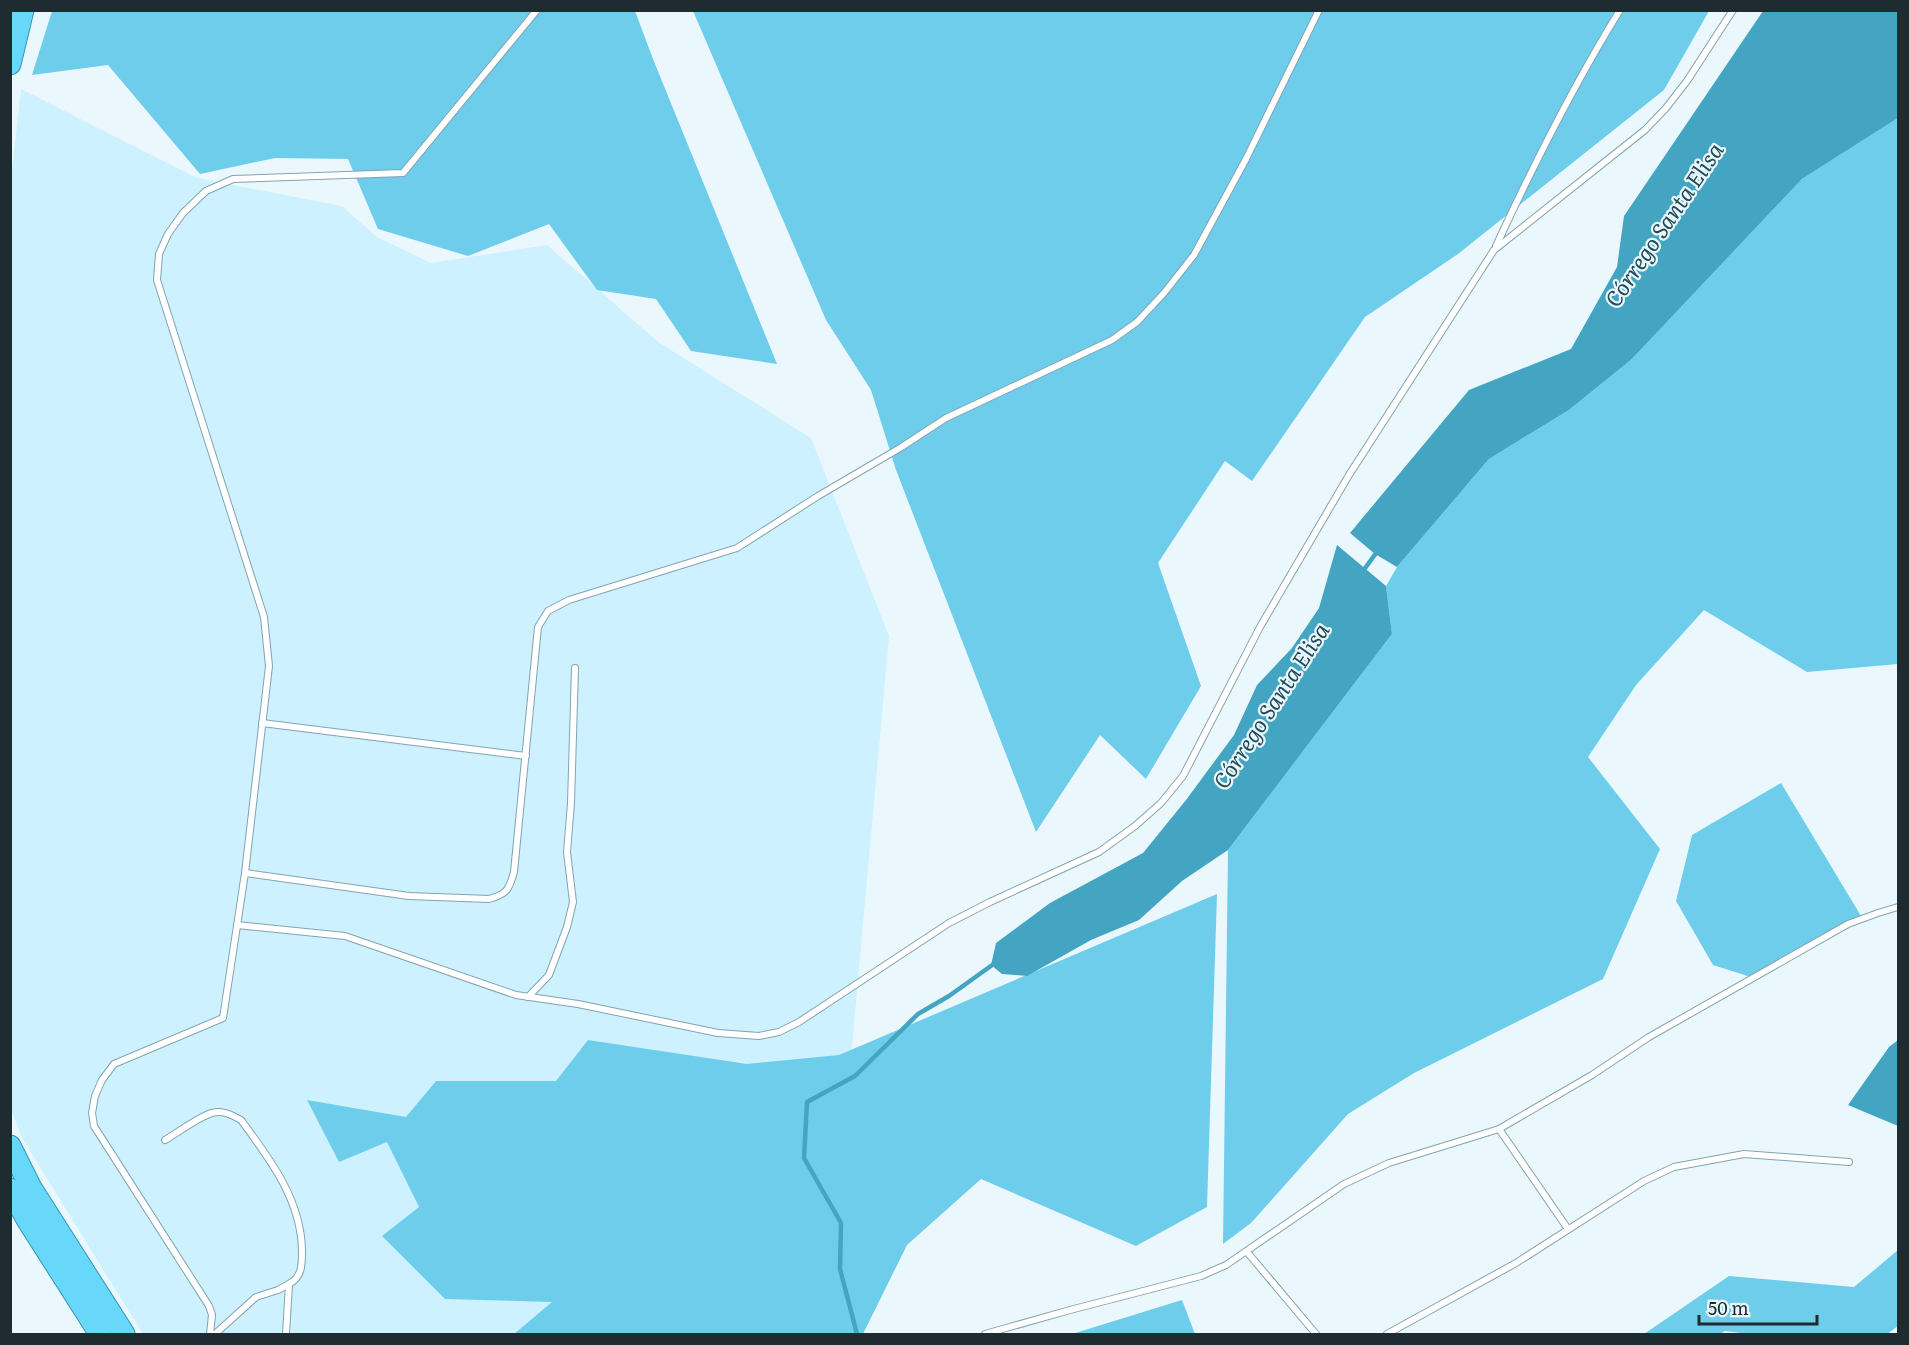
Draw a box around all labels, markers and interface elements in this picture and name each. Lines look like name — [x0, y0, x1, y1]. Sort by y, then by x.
water label: Córrego Santa Elisa — [1596, 135, 1731, 313]
water label: Córrego Santa Elisa — [1204, 615, 1336, 795]
scale bar — [1699, 1288, 1818, 1326]
text: 50 m — [1708, 1294, 1749, 1321]

